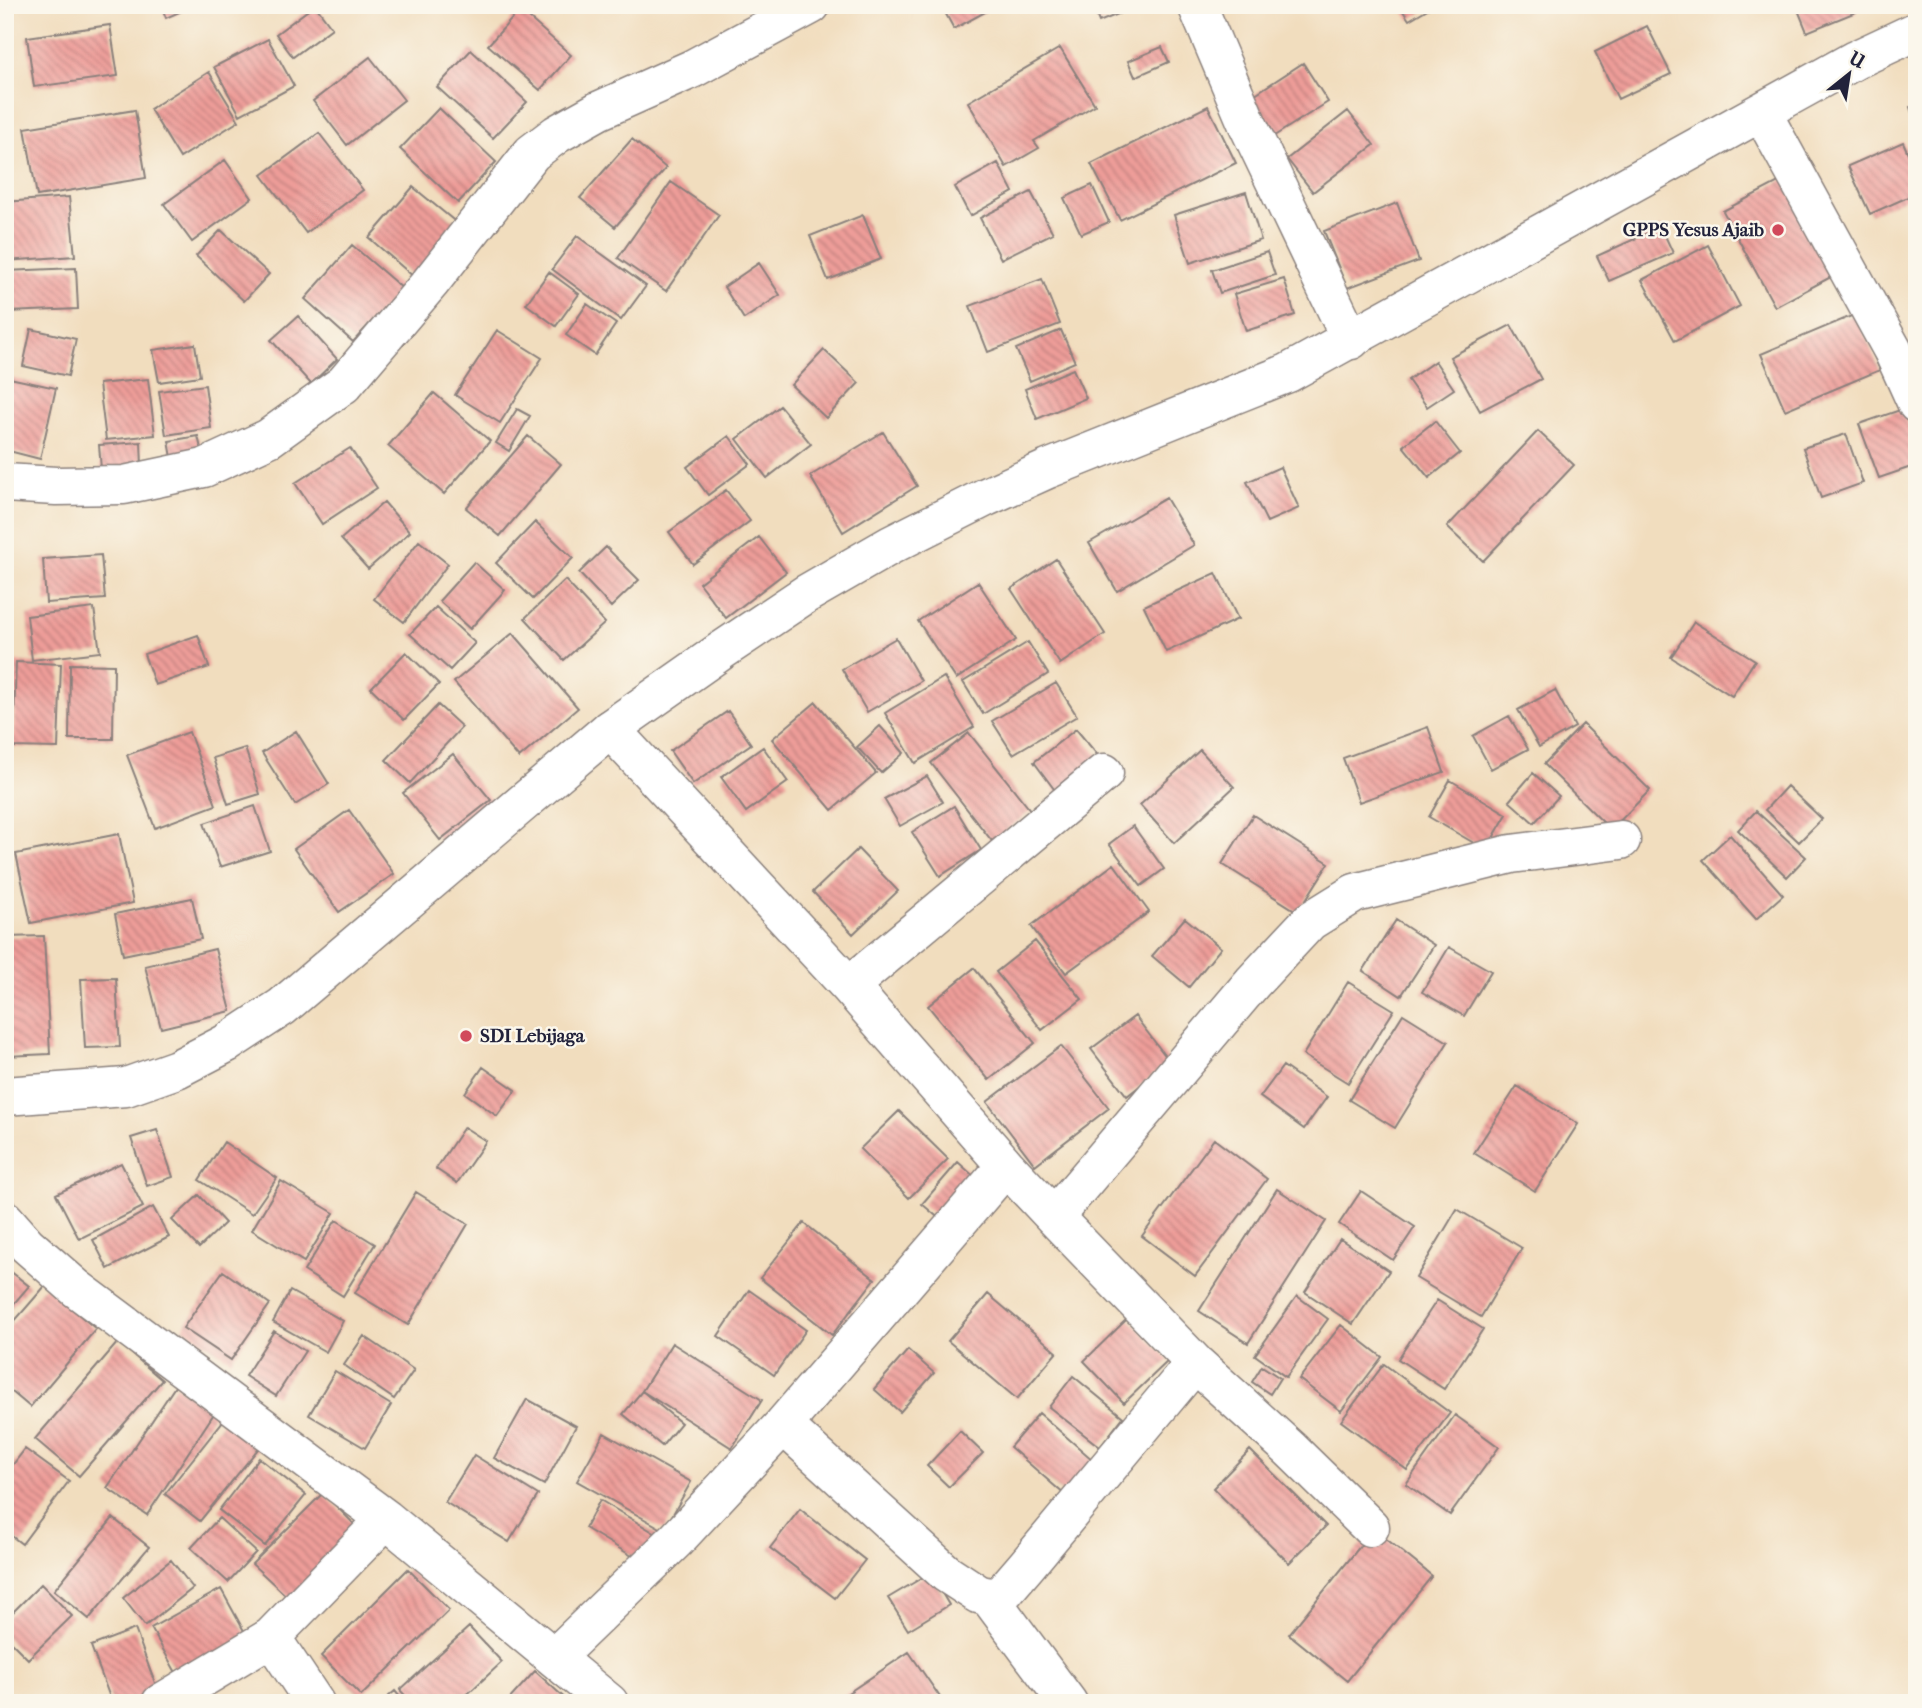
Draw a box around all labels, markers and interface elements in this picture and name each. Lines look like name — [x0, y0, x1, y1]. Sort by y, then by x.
north arrow — [1814, 38, 1884, 108]
text: U — [1844, 46, 1869, 73]
place label: GPPS Yesus Ajaib — [1623, 219, 1764, 241]
marker: GPPS Yesus Ajaib — [1770, 222, 1786, 238]
place label: SDI Lebijaga — [480, 1025, 586, 1047]
marker: SDI Lebijaga — [458, 1028, 474, 1044]

